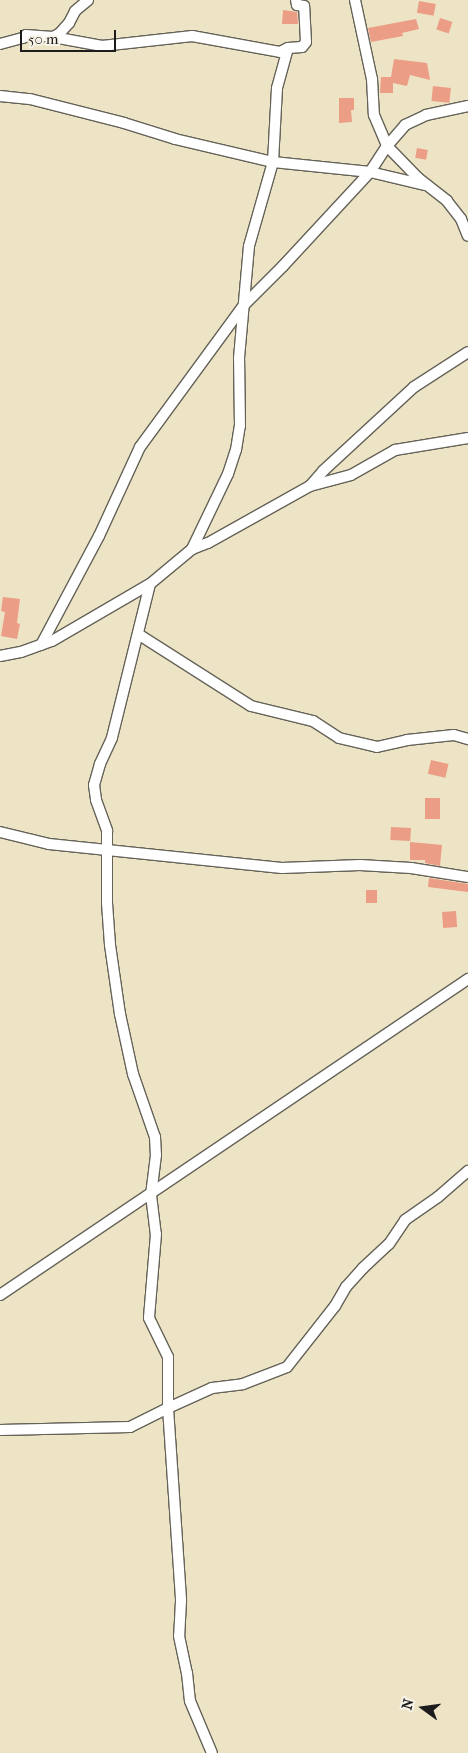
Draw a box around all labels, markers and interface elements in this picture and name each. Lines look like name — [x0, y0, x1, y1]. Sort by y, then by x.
scale bar — [22, 20, 119, 52]
text: 50 m — [28, 30, 58, 48]
north arrow — [398, 1683, 448, 1733]
text: N — [398, 1697, 417, 1711]

